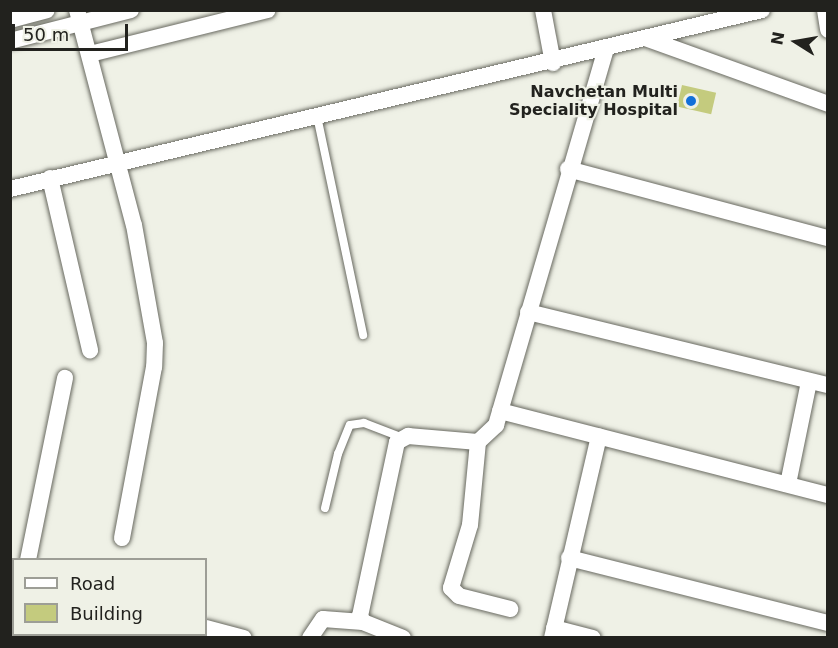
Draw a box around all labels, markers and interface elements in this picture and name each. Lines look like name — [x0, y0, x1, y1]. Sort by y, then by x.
scale bar — [15, 12, 130, 50]
north arrow — [766, 12, 826, 72]
text: 50 m — [23, 24, 69, 45]
text: N — [767, 30, 788, 47]
place label: Navchetan Multi Speciality Hospital — [509, 82, 678, 120]
marker: Navchetan Multi Speciality Hospital — [682, 92, 700, 110]
legend — [12, 558, 207, 636]
text: Road — [70, 573, 115, 594]
text: Building — [70, 603, 143, 624]

